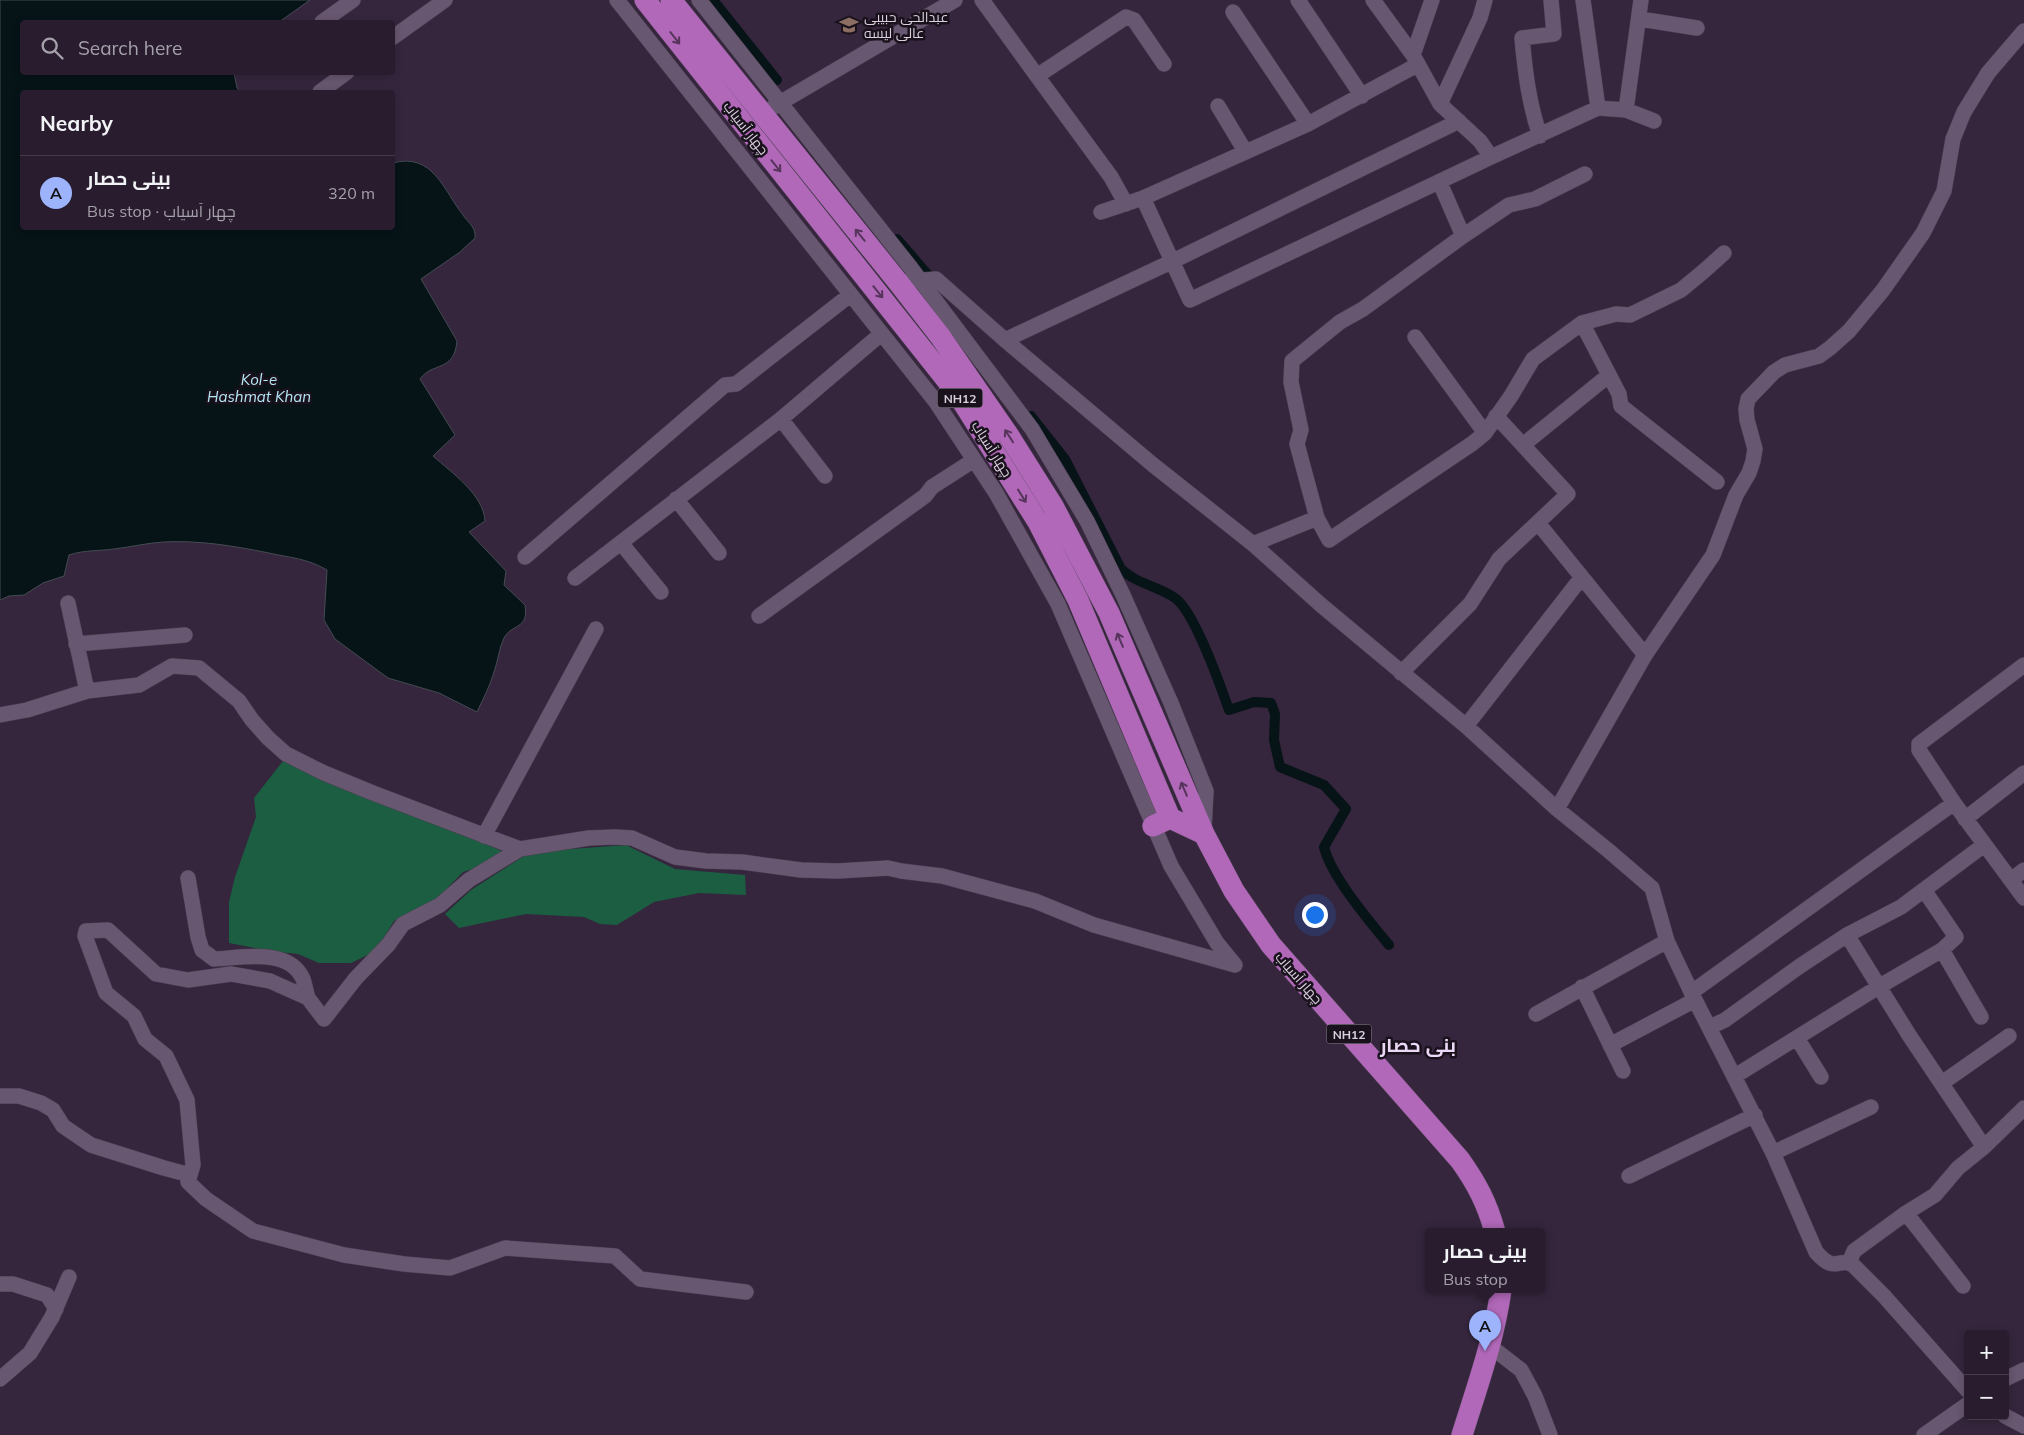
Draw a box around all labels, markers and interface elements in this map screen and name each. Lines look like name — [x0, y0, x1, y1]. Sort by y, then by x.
place label: عبدالحی حبیبی عالی لیسه — [864, 8, 948, 42]
school or university icon: عبدالحی حبیبی عالی لیسه — [838, 14, 860, 36]
search box — [20, 20, 395, 75]
one-way arrow — [670, 31, 680, 45]
icon: search — [38, 34, 66, 62]
text: Search here — [78, 36, 182, 60]
street label: چهار آسیاب — [719, 98, 773, 159]
text: Nearby — [40, 110, 113, 136]
one-way arrow — [770, 159, 781, 172]
text: بینی حصار — [87, 166, 171, 190]
text: A — [50, 183, 62, 203]
text: 320 m — [328, 183, 375, 203]
text: Bus stop · چهار آسیاب — [87, 201, 236, 221]
one-way arrow — [855, 229, 866, 242]
one-way arrow — [872, 286, 883, 299]
water label: Kol-e Hashmat Khan — [207, 370, 311, 406]
road number: NH12 — [938, 388, 982, 408]
street label: چهار آسیاب — [967, 417, 1016, 481]
one-way arrow — [1004, 429, 1014, 443]
one-way arrow — [1017, 489, 1027, 503]
one-way arrow — [1114, 633, 1124, 648]
one-way arrow — [1179, 782, 1189, 797]
your location — [1302, 902, 1328, 928]
street label: چهار آسیاب — [1271, 948, 1327, 1008]
road number: NH12 — [1326, 1024, 1372, 1044]
district label: بنی حصار — [1379, 1033, 1456, 1057]
popup — [1425, 1228, 1545, 1293]
text: بینی حصار — [1443, 1239, 1527, 1263]
text: Bus stop — [1443, 1269, 1508, 1289]
pin: A — [1469, 1310, 1501, 1351]
map controls — [1964, 1330, 2009, 1420]
button: + — [1964, 1330, 2009, 1375]
button: − — [1964, 1375, 2009, 1420]

